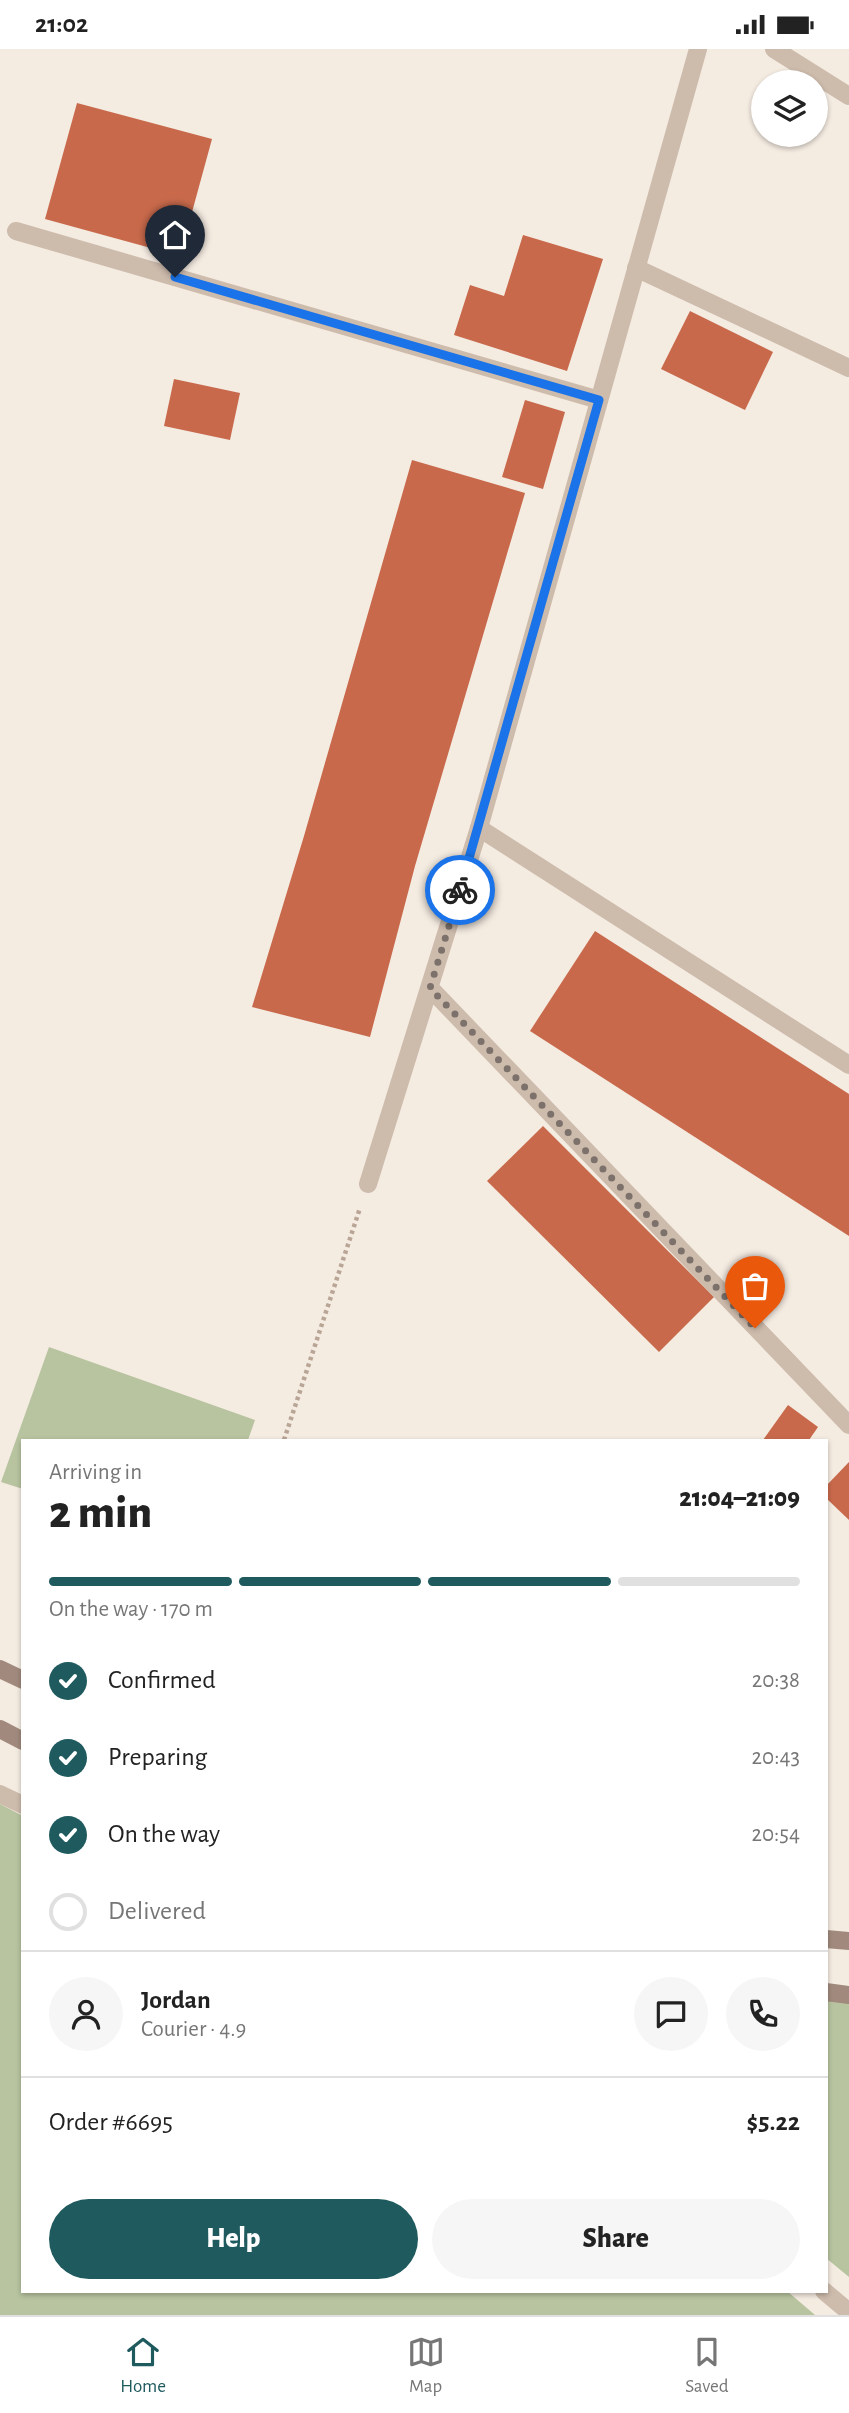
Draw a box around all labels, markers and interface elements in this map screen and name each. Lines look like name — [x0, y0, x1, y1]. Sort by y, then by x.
text: 21:02 — [35, 11, 88, 37]
map controls — [751, 70, 828, 147]
button: layers — [751, 70, 828, 147]
pin — [145, 205, 205, 277]
icon: home — [156, 216, 194, 254]
courier — [425, 855, 495, 925]
icon: bike — [441, 871, 479, 909]
pin — [725, 1256, 785, 1328]
icon: bag — [736, 1267, 774, 1305]
text: Arriving in — [49, 1461, 142, 1484]
text: 21:04–21:09 — [679, 1485, 800, 1511]
text: 2 min — [49, 1490, 152, 1536]
text: On the way · 170 m — [49, 1598, 213, 1621]
icon: check — [49, 1662, 87, 1700]
text: Confirmed — [108, 1667, 216, 1693]
text: 20:38 — [752, 1669, 800, 1692]
icon: check — [49, 1739, 87, 1777]
text: Preparing — [108, 1744, 207, 1770]
text: 20:43 — [752, 1746, 800, 1769]
icon: check — [49, 1816, 87, 1854]
text: On the way — [108, 1821, 220, 1847]
text: 20:54 — [751, 1823, 800, 1846]
text: Delivered — [108, 1898, 206, 1924]
button: person — [49, 1977, 123, 2051]
button: chat — [634, 1977, 708, 2051]
button: phone — [726, 1977, 800, 2051]
text: Jordan — [141, 1987, 211, 2013]
text: Courier · 4.9 — [141, 2018, 246, 2041]
text: Order #6695 — [49, 2109, 173, 2135]
text: $5.22 — [747, 2109, 800, 2135]
button: Help — [49, 2199, 418, 2279]
button: Share — [432, 2199, 800, 2279]
tab: Home — [120, 2333, 166, 2398]
tab: Map — [407, 2333, 445, 2398]
tab: Saved — [685, 2333, 729, 2398]

